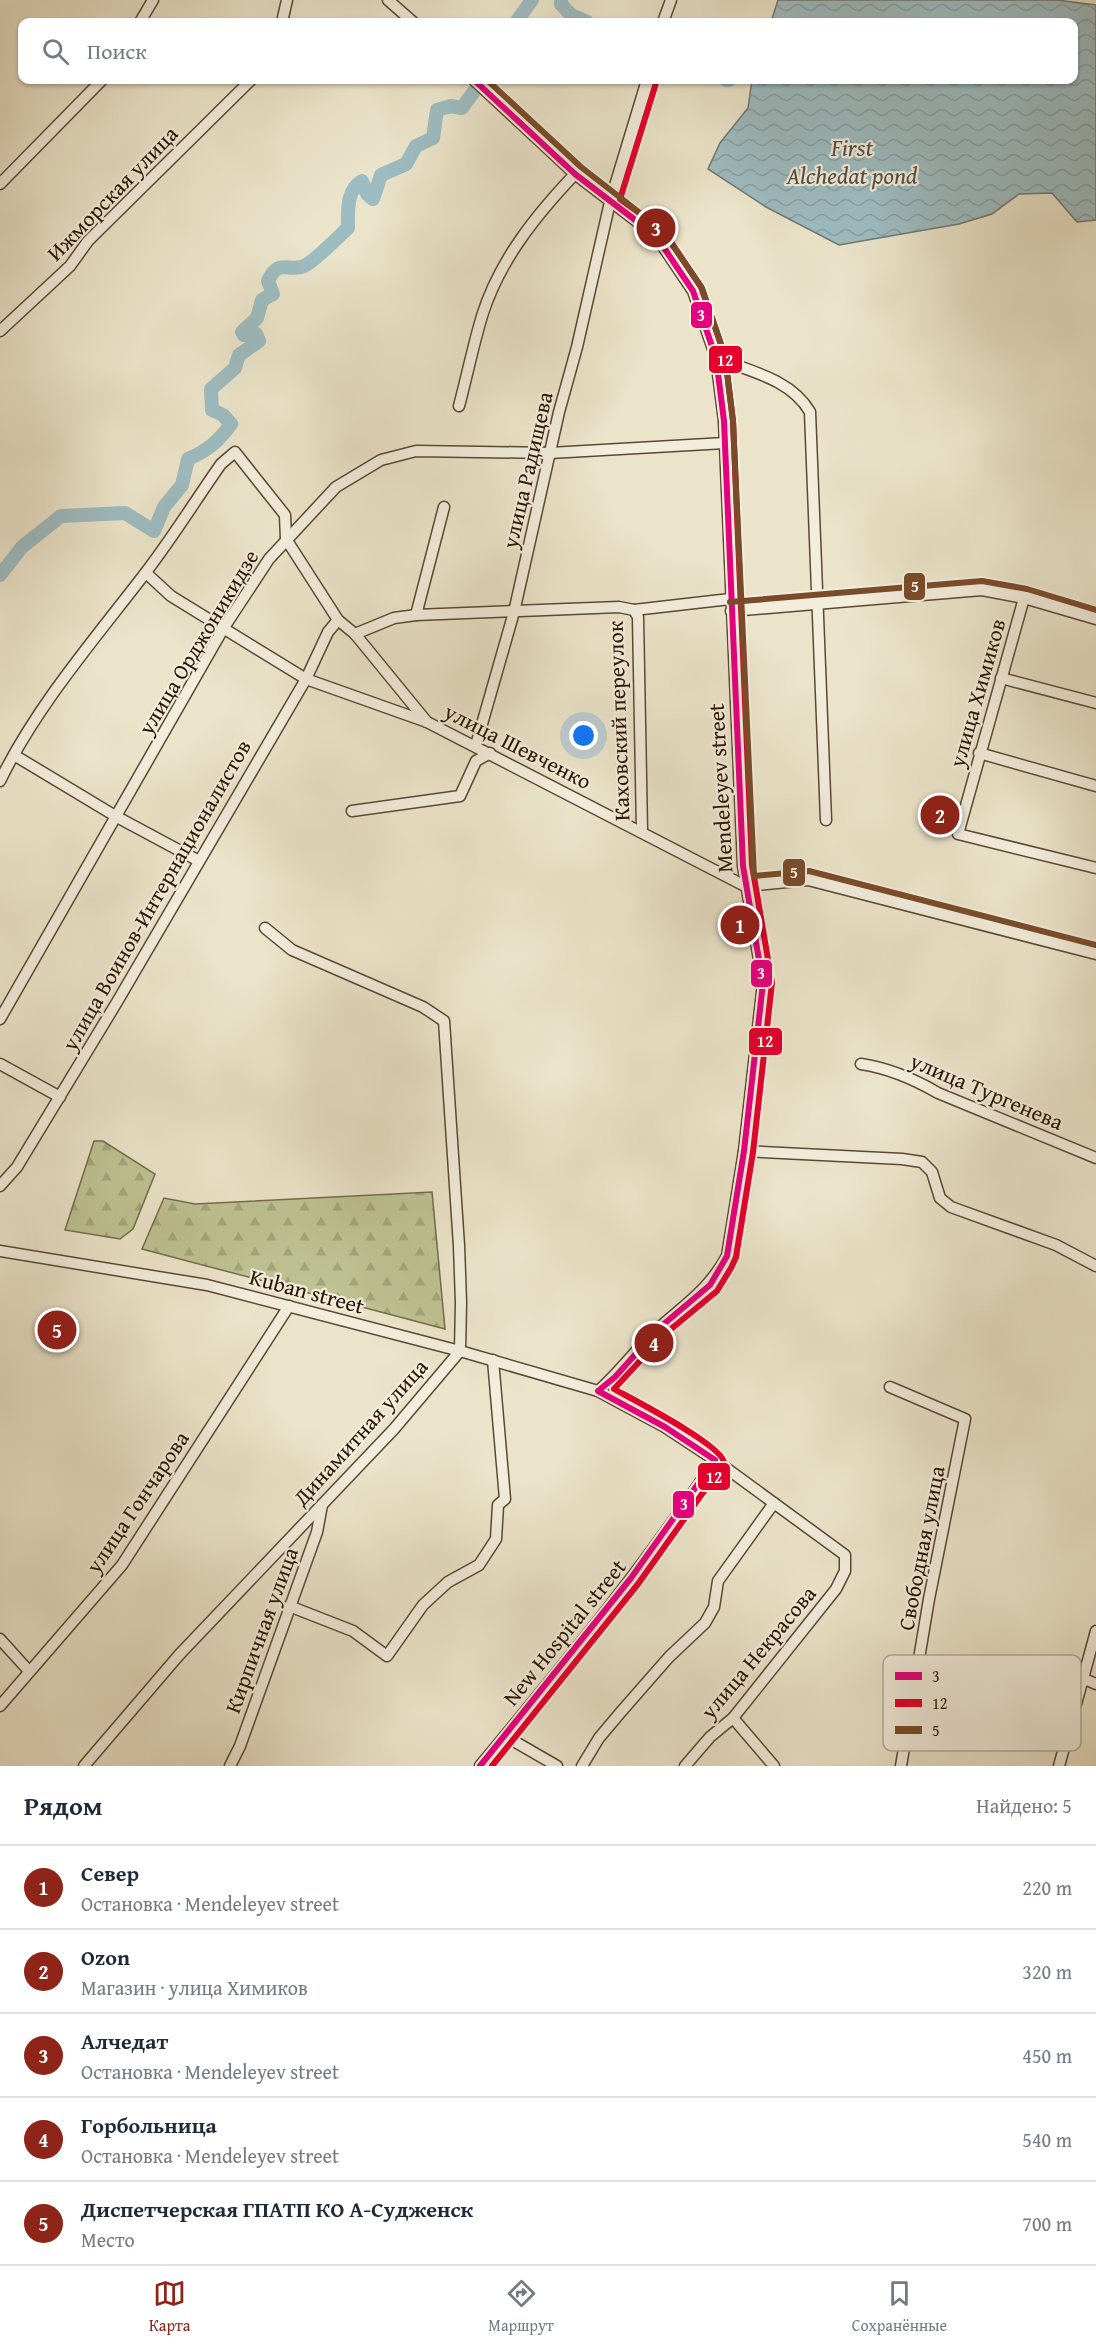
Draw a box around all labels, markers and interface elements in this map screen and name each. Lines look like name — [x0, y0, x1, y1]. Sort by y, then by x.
search box — [18, 18, 1078, 84]
icon: search — [39, 35, 72, 68]
text: Поиск — [87, 35, 147, 67]
street label: Ижморская улица — [39, 118, 185, 268]
water label: First Alchedat pond — [785, 130, 918, 193]
pin: 3 — [636, 206, 676, 250]
line badge: 3 — [690, 301, 713, 329]
text: 3 — [697, 303, 705, 327]
line badge: 12 — [708, 345, 743, 374]
text: 12 — [717, 348, 733, 372]
street label: улица Радищева — [493, 388, 561, 553]
street label: улица Орджоникидзе — [129, 543, 266, 742]
line badge: 5 — [903, 572, 926, 601]
text: 5 — [911, 574, 919, 598]
street label: улица Химиков — [940, 615, 1013, 772]
street label: Каховский переулок — [598, 620, 637, 822]
street label: улица Шевченко — [438, 695, 597, 797]
street label: Mendeleyev street — [700, 702, 740, 874]
your location — [569, 721, 598, 750]
street label: улица Воинов-Интернационалистов — [53, 733, 258, 1057]
pin: 2 — [920, 792, 960, 838]
line badge: 5 — [782, 858, 806, 887]
text: 5 — [790, 860, 798, 884]
pin: 1 — [720, 902, 760, 948]
line badge: 3 — [750, 959, 773, 988]
text: 3 — [757, 961, 765, 985]
line badge: 12 — [748, 1027, 783, 1056]
text: 12 — [757, 1029, 773, 1053]
street label: улица Тургенева — [905, 1044, 1069, 1138]
street label: Kuban street — [246, 1260, 368, 1322]
pin: 5 — [38, 1308, 76, 1352]
pin: 4 — [634, 1320, 674, 1366]
street label: Динамитная улица — [284, 1351, 435, 1513]
street label: улица Гончарова — [77, 1424, 197, 1580]
line badge: 12 — [697, 1462, 731, 1491]
street label: Свободная улица — [889, 1462, 953, 1633]
text: 12 — [706, 1465, 722, 1489]
line badge: 3 — [672, 1490, 695, 1519]
text: 3 — [680, 1492, 688, 1516]
street label: Кирпичная улица — [216, 1542, 306, 1717]
street label: New Hospital street — [495, 1552, 633, 1712]
street label: улица Некрасова — [692, 1578, 824, 1726]
legend — [883, 1655, 1081, 1751]
text: 3 — [932, 1664, 940, 1688]
text: 12 — [932, 1691, 947, 1715]
text: 5 — [932, 1718, 940, 1742]
text: Рядом — [24, 1786, 102, 1825]
text: Найдено: 5 — [976, 1791, 1072, 1820]
text: Север — [81, 1857, 139, 1889]
text: 1 — [38, 1873, 49, 1902]
text: 220 m — [1022, 1873, 1072, 1902]
text: Остановка · Mendeleyev street — [81, 1889, 339, 1918]
text: Ozon — [81, 1941, 130, 1973]
text: 2 — [38, 1957, 49, 1986]
text: 320 m — [1022, 1957, 1072, 1986]
text: Магазин · улица Химиков — [81, 1973, 308, 2002]
text: Алчедат — [81, 2025, 168, 2057]
text: 3 — [38, 2041, 49, 2070]
text: 450 m — [1022, 2041, 1072, 2070]
text: Остановка · Mendeleyev street — [81, 2057, 339, 2086]
text: Горбольница — [81, 2109, 217, 2141]
text: 4 — [38, 2125, 49, 2154]
text: 540 m — [1022, 2125, 1072, 2154]
text: Остановка · Mendeleyev street — [81, 2141, 339, 2170]
text: Диспетчерская ГПАТП КО А-Судженск — [81, 2193, 473, 2225]
text: 5 — [38, 2209, 49, 2238]
text: 700 m — [1022, 2209, 1072, 2238]
text: Место — [81, 2225, 135, 2254]
tab: Карта — [149, 2277, 190, 2337]
tab: Маршрут — [488, 2277, 554, 2337]
tab: Сохранённые — [852, 2277, 947, 2337]

